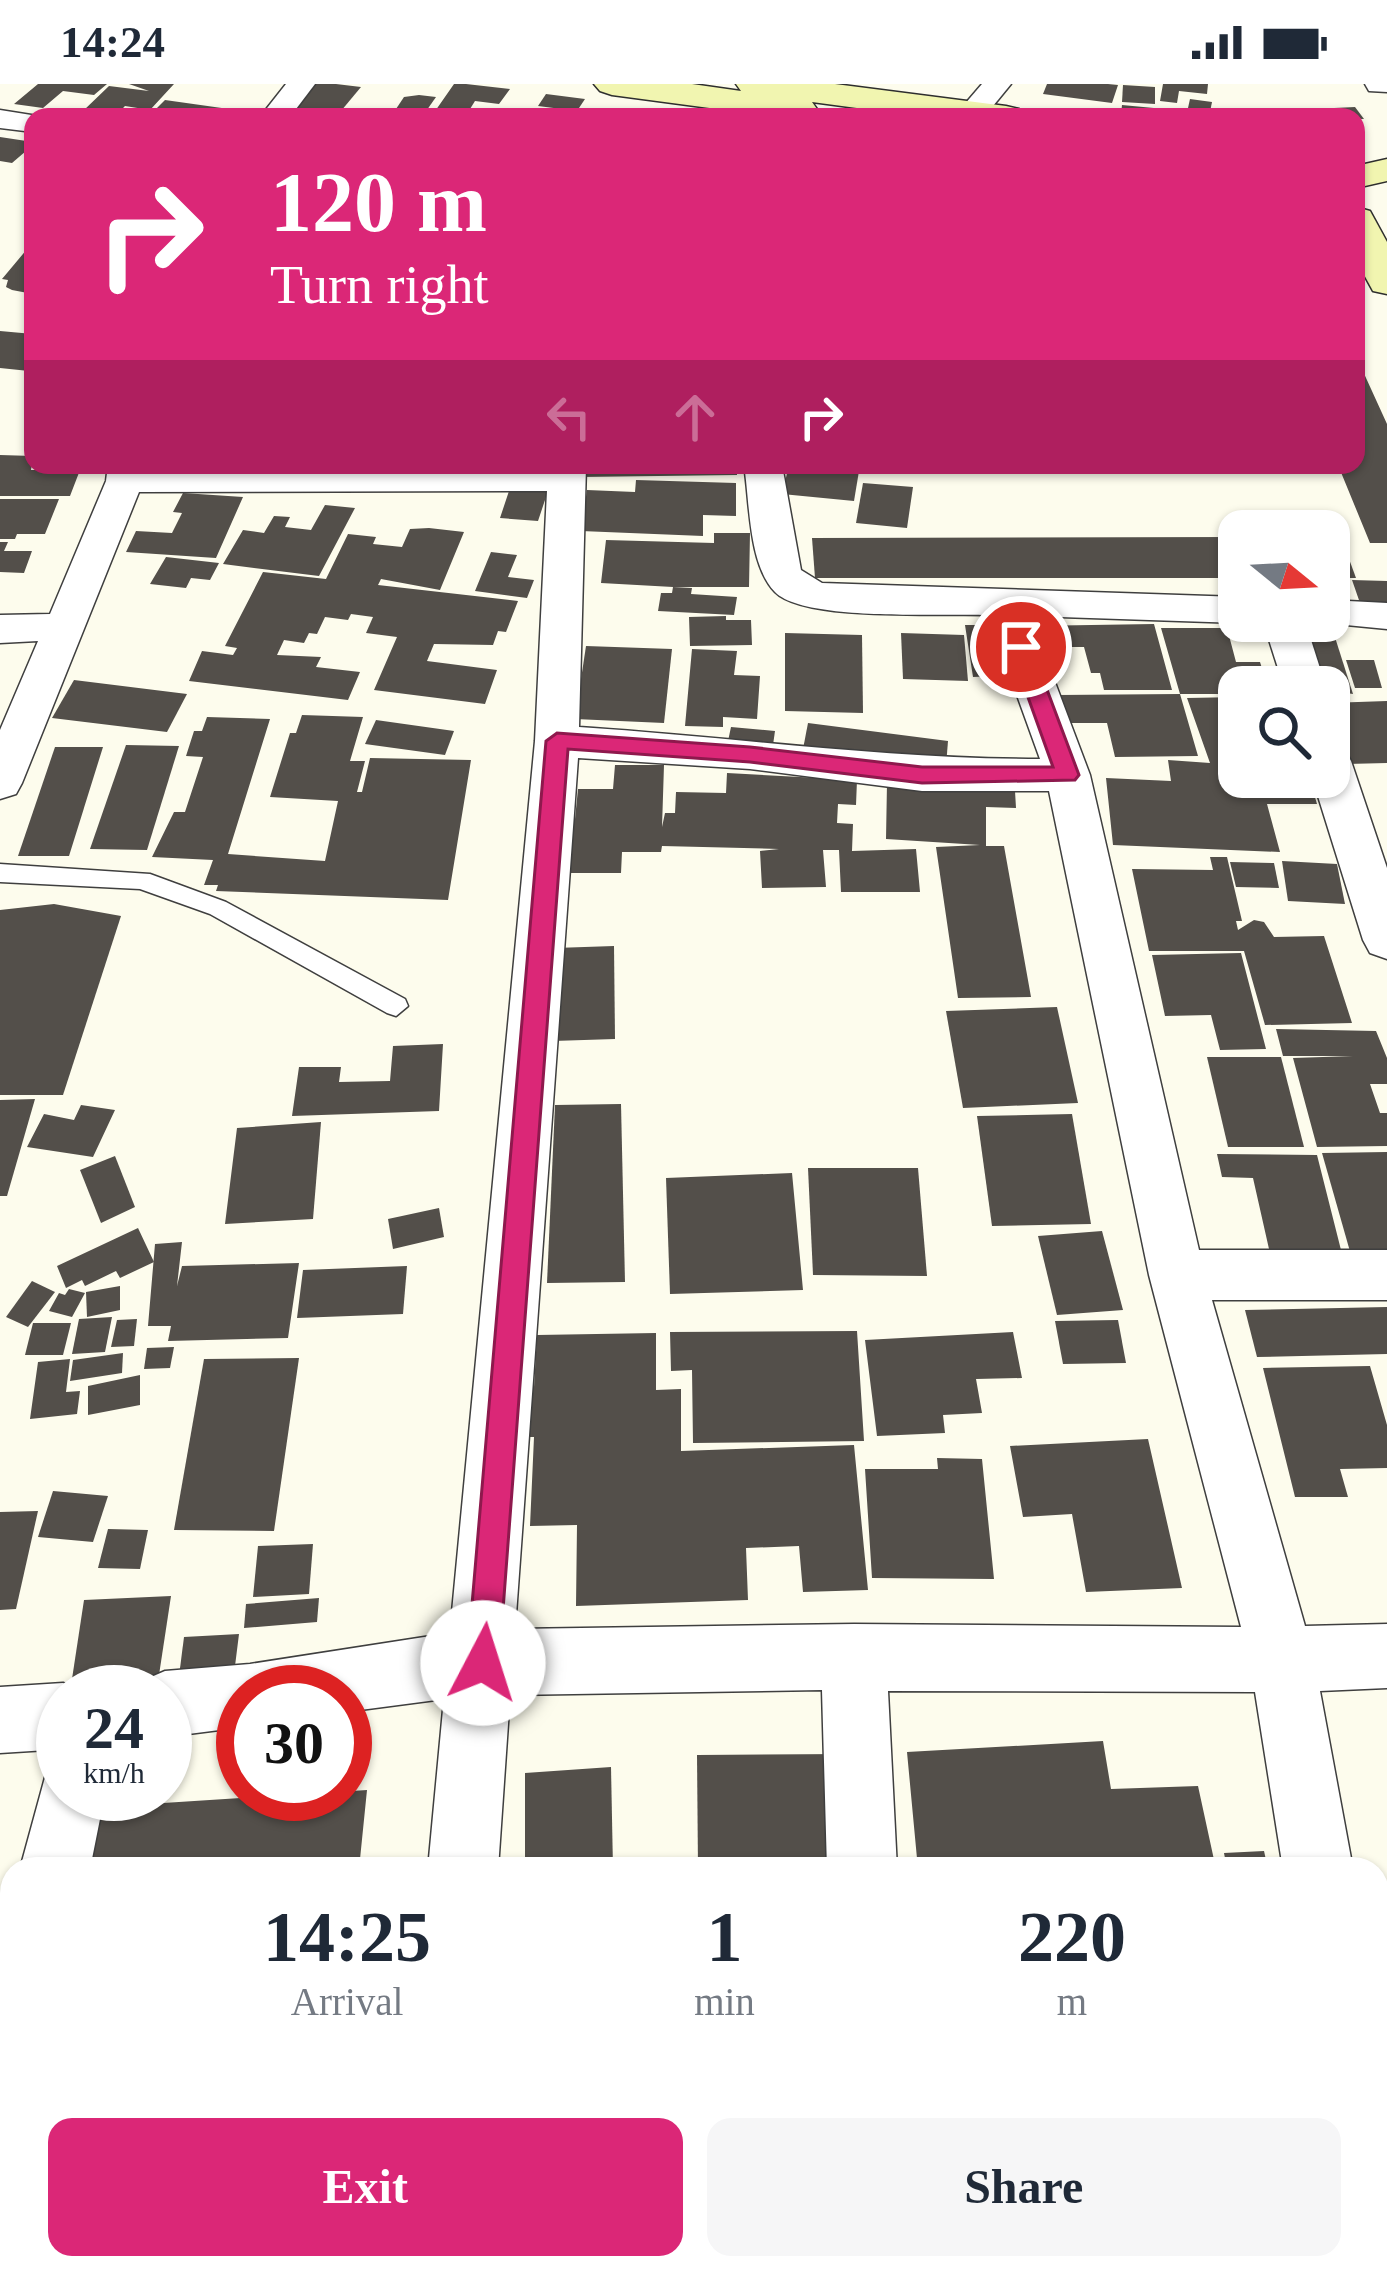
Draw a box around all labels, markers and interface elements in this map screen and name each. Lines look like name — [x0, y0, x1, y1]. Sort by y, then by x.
text: 14:24 — [60, 17, 165, 67]
icon: right — [72, 156, 228, 312]
text: 120 m — [270, 156, 487, 249]
text: Turn right — [270, 255, 489, 315]
icon: left — [536, 384, 602, 450]
icon: ahead — [662, 384, 728, 450]
icon: right — [788, 384, 854, 450]
north arrow — [1218, 510, 1350, 642]
map controls — [1218, 510, 1350, 798]
pin — [970, 596, 1072, 698]
icon: arrive — [988, 614, 1054, 680]
button: search — [1218, 666, 1350, 798]
position arrow — [420, 1600, 546, 1726]
speed limit sign: 30 — [216, 1665, 372, 1821]
text: 24 — [84, 1695, 144, 1761]
text: km/h — [83, 1756, 145, 1789]
text: 14:25 — [263, 1897, 431, 1977]
text: 1 — [706, 1897, 742, 1977]
text: 220 — [1018, 1897, 1126, 1977]
text: Arrival — [291, 1980, 403, 2023]
text: min — [694, 1980, 755, 2023]
text: m — [1057, 1980, 1087, 2023]
button: Exit — [48, 2118, 683, 2256]
button: Share — [707, 2118, 1341, 2256]

